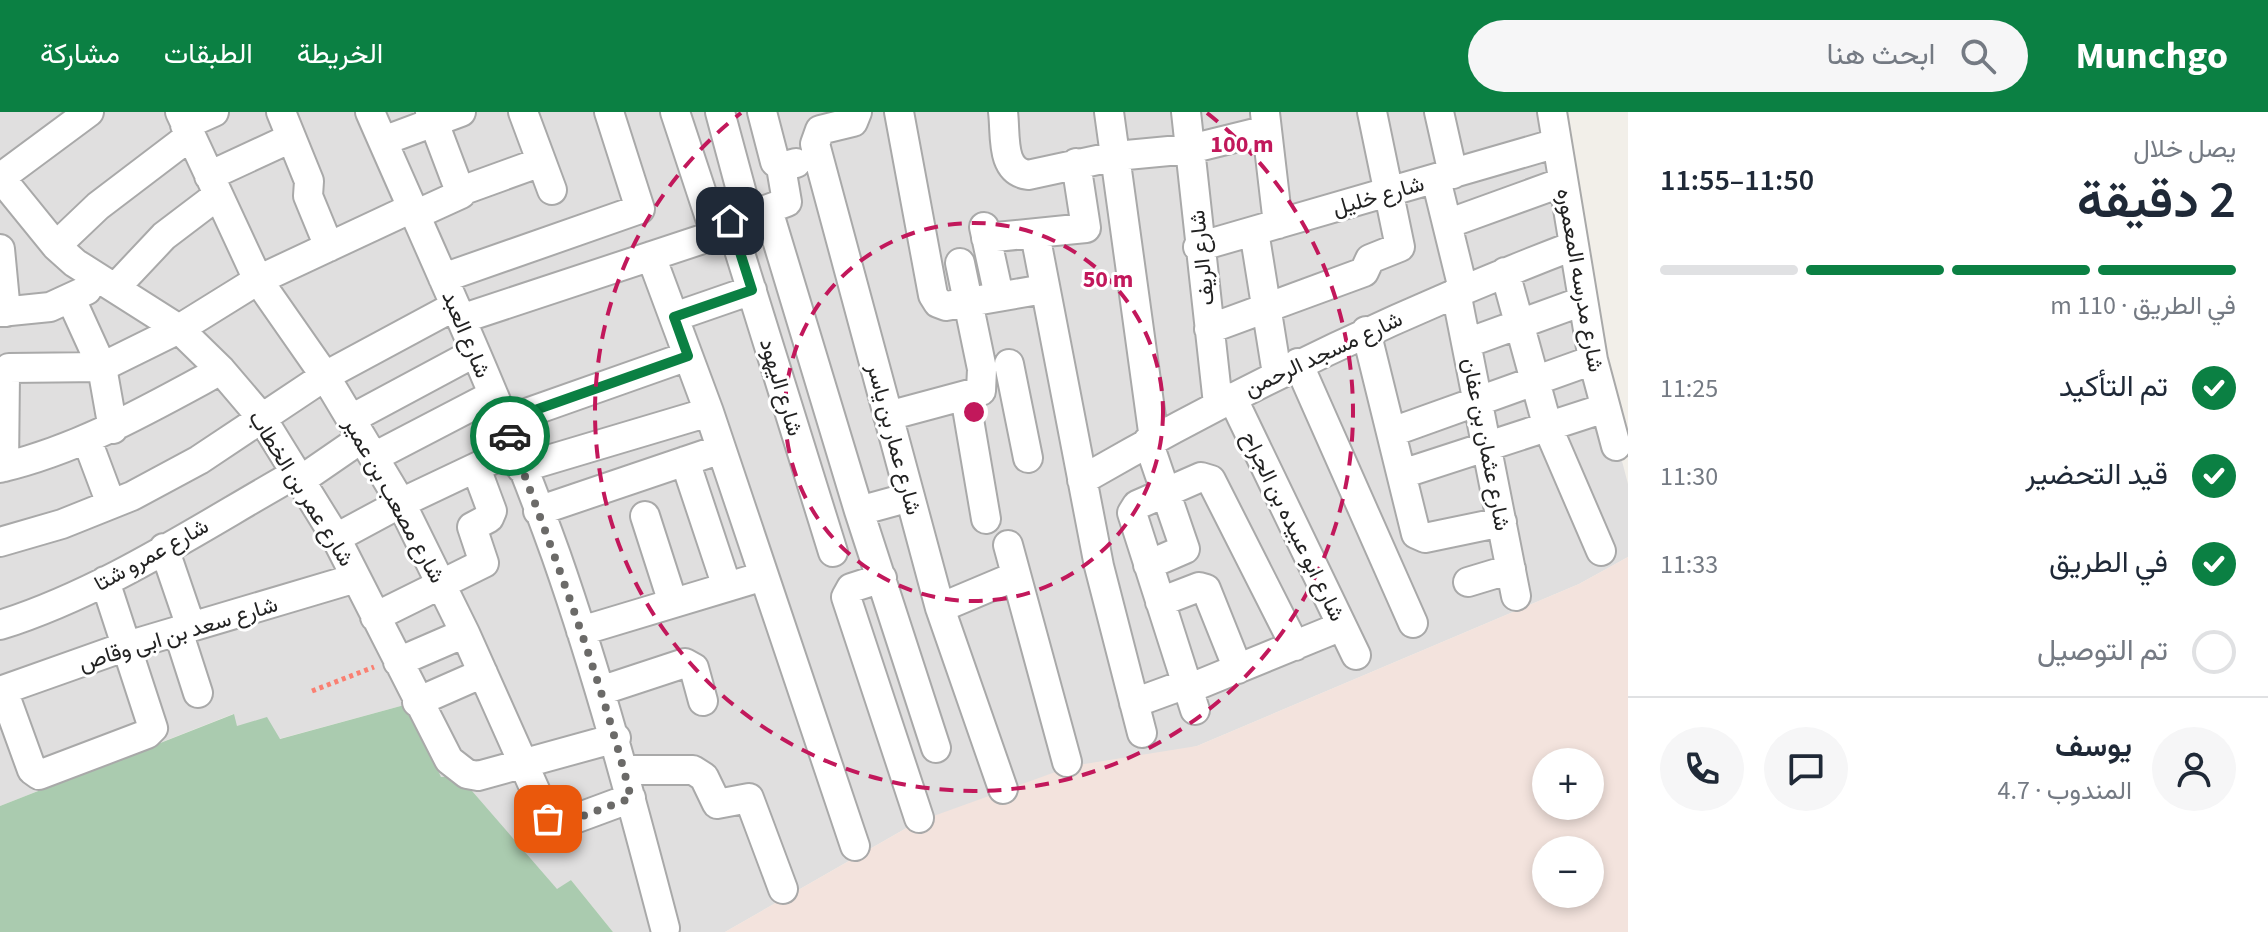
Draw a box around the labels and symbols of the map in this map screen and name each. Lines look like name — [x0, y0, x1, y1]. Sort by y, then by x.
text: 100 m — [1210, 127, 1274, 162]
street label: شارع خليل — [1329, 168, 1428, 224]
street label: شارع مدرسه المعموره — [1548, 186, 1612, 375]
pin — [696, 187, 764, 255]
street label: شارع الريف — [1181, 209, 1223, 307]
text: 50 m — [1083, 262, 1133, 297]
street label: شارع العبد — [433, 286, 499, 383]
street label: شارع مسجد الرحمن — [1239, 303, 1408, 405]
street label: شارع اليهود — [751, 335, 811, 440]
street label: شارع عثمان بن عفان — [1454, 355, 1518, 533]
street label: شارع عمار بن ياسر — [858, 359, 930, 519]
courier — [470, 396, 550, 476]
centre of rings — [960, 398, 988, 426]
street label: شارع عمر بن الخطاب — [240, 404, 362, 573]
street label: شارع مصعب بن عمير — [335, 411, 453, 589]
street label: شارع ابو عبيده بن الجراح — [1233, 426, 1353, 627]
street label: شارع عمرو شتا — [88, 510, 215, 600]
street label: شارع سعد بن ابى وقاص — [75, 588, 282, 679]
pin — [514, 785, 582, 853]

